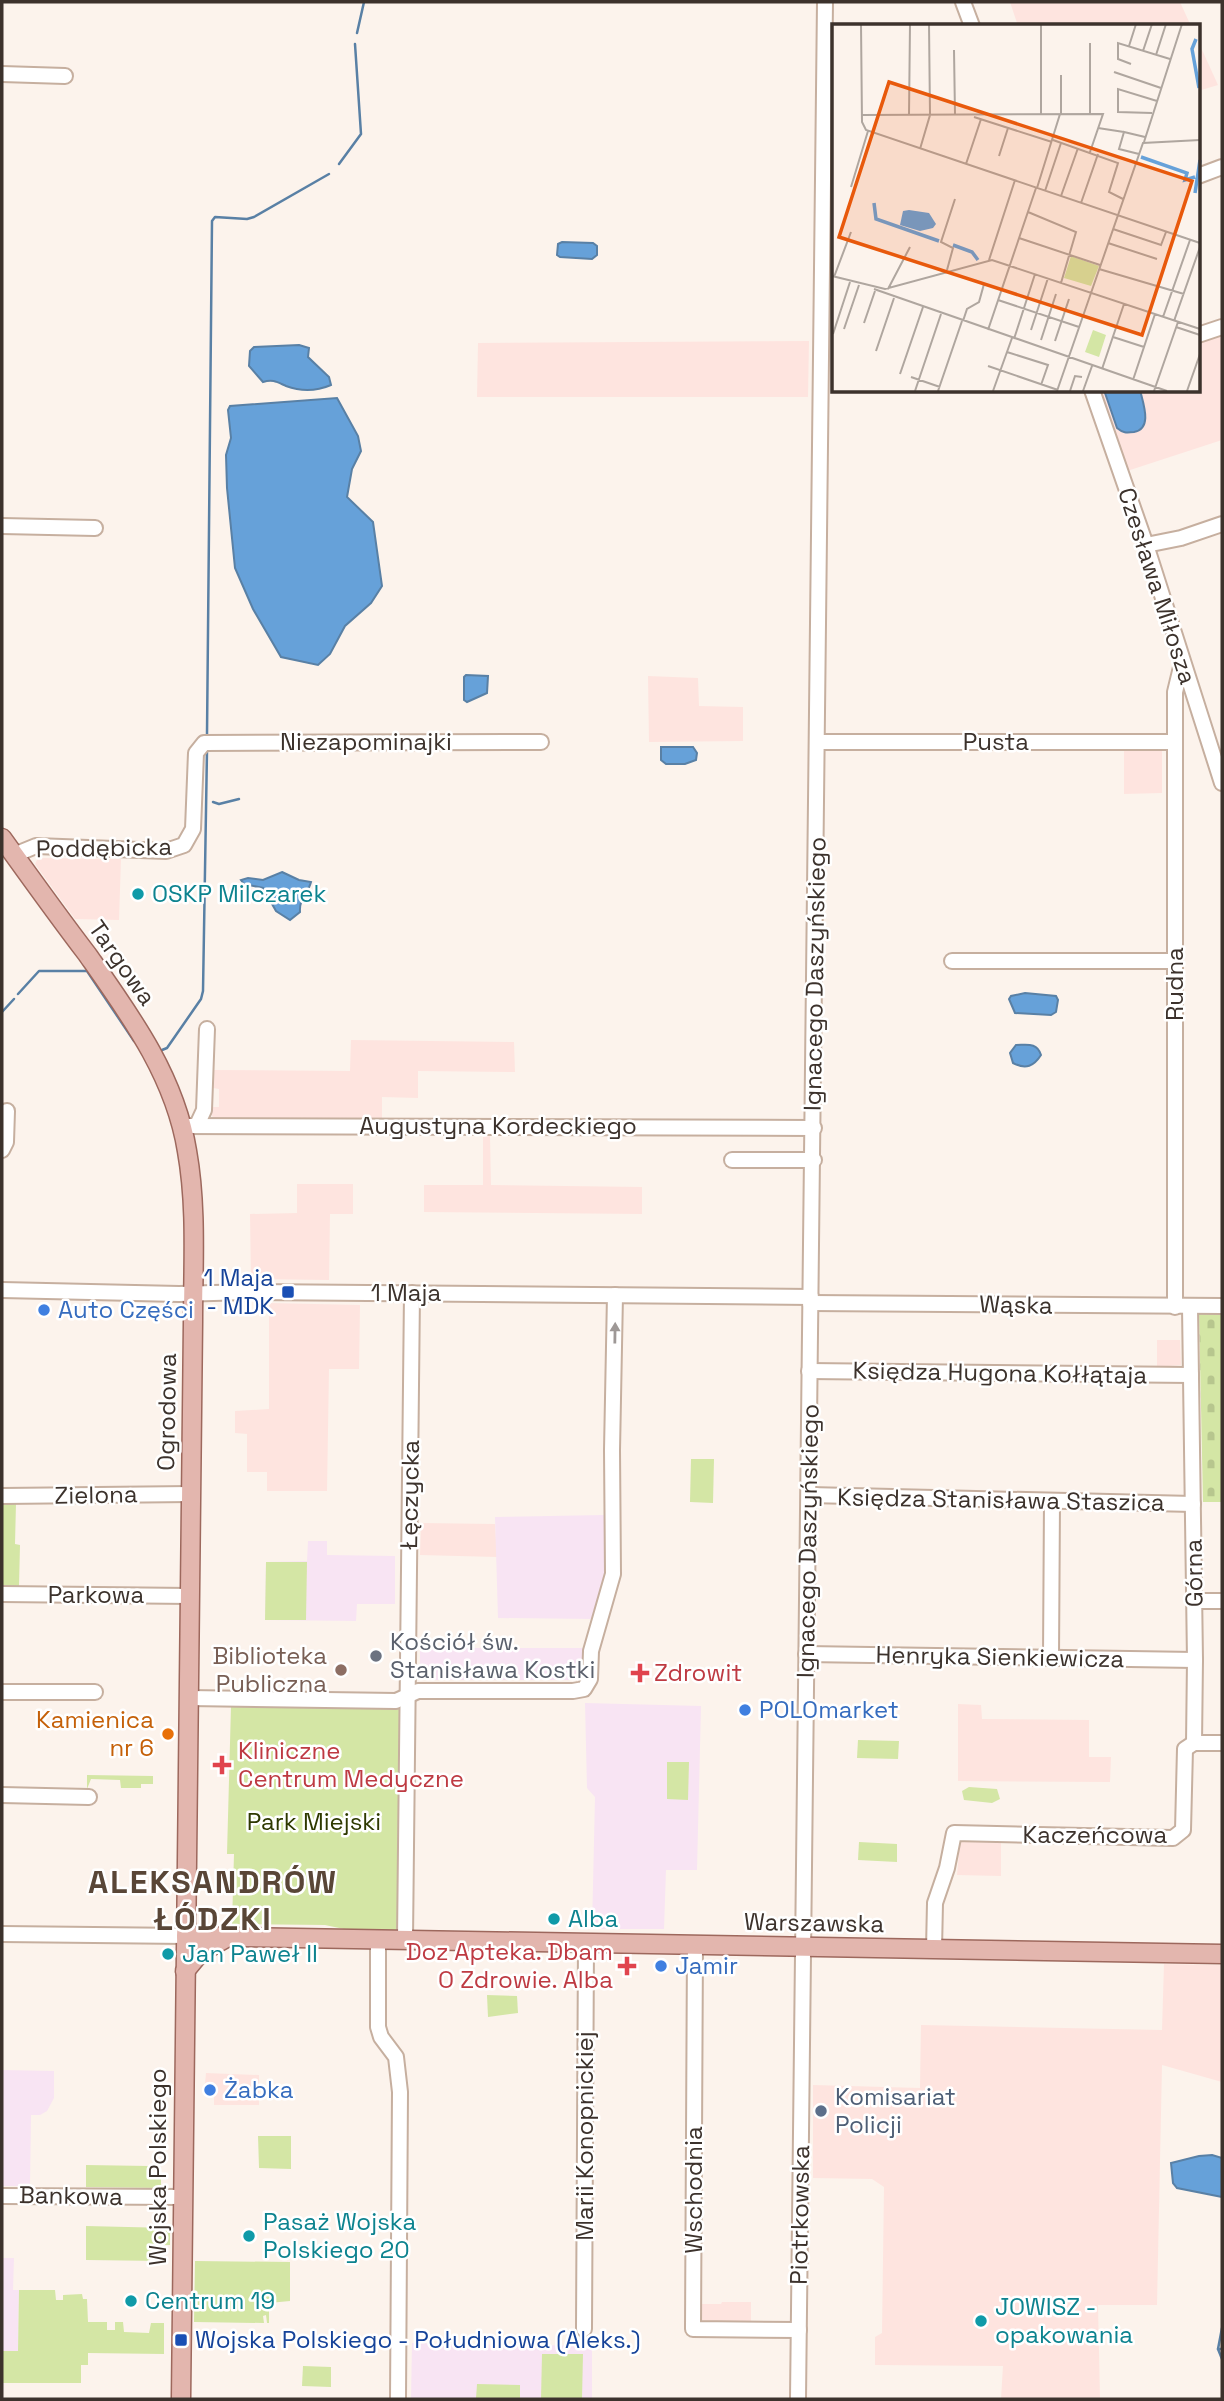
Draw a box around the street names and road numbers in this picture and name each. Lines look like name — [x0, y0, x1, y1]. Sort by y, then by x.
street label: Czesława Miłosza — [1111, 484, 1204, 688]
street label: Niezapominajki — [280, 726, 452, 757]
street label: Pusta — [963, 726, 1029, 757]
street label: Poddębicka — [36, 831, 173, 864]
street label: Ignacego Daszyńskiego — [797, 836, 832, 1111]
street label: Targowa — [82, 914, 163, 1012]
street label: Rudna — [1159, 947, 1190, 1021]
street label: Augustyna Kordeckiego — [359, 1110, 637, 1141]
street label: 1 Maja — [371, 1277, 441, 1308]
street label: Wąska — [979, 1288, 1053, 1321]
street label: Ogrodowa — [150, 1353, 183, 1471]
street label: Księdza Hugona Kołłątaja — [852, 1354, 1148, 1391]
street label: Ignacego Daszyńskiego — [790, 1403, 825, 1678]
street label: Łęczycka — [393, 1439, 426, 1550]
street label: Zielona — [54, 1478, 138, 1511]
street label: Księdza Stanisława Staszica — [837, 1481, 1165, 1518]
street label: Górna — [1177, 1538, 1210, 1607]
street label: Parkowa — [48, 1579, 145, 1610]
street label: Henryka Sienkiewicza — [875, 1639, 1125, 1674]
street label: Kaczeńcowa — [1023, 1819, 1168, 1850]
street label: Warszawska — [744, 1906, 885, 1939]
street label: Marii Konopnickiej — [569, 2031, 600, 2241]
street label: Wojska Polskiego — [142, 2068, 173, 2266]
street label: Wschodnia — [678, 2126, 709, 2254]
street label: Piotrkowska — [783, 2145, 816, 2285]
street label: Bankowa — [19, 2179, 124, 2212]

